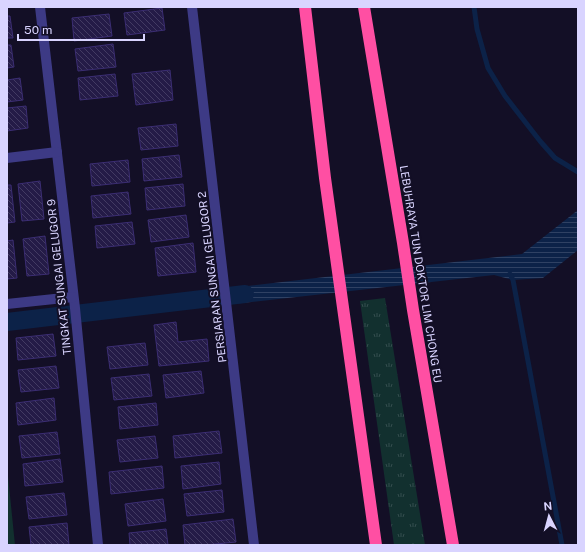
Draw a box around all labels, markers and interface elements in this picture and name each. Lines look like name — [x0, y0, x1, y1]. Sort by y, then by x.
scale bar — [18, 16, 144, 42]
text: 50 m — [24, 23, 52, 37]
street label: LEBUHRAYA TUN DOKTOR LIM CHONG EU — [398, 164, 444, 384]
street label: PERSIARAN SUNGAI GELUGOR 2 — [195, 190, 228, 363]
street label: TINGKAT SUNGAI GELUGOR 9 — [45, 198, 73, 356]
north arrow — [529, 496, 569, 536]
text: N — [543, 500, 553, 512]

